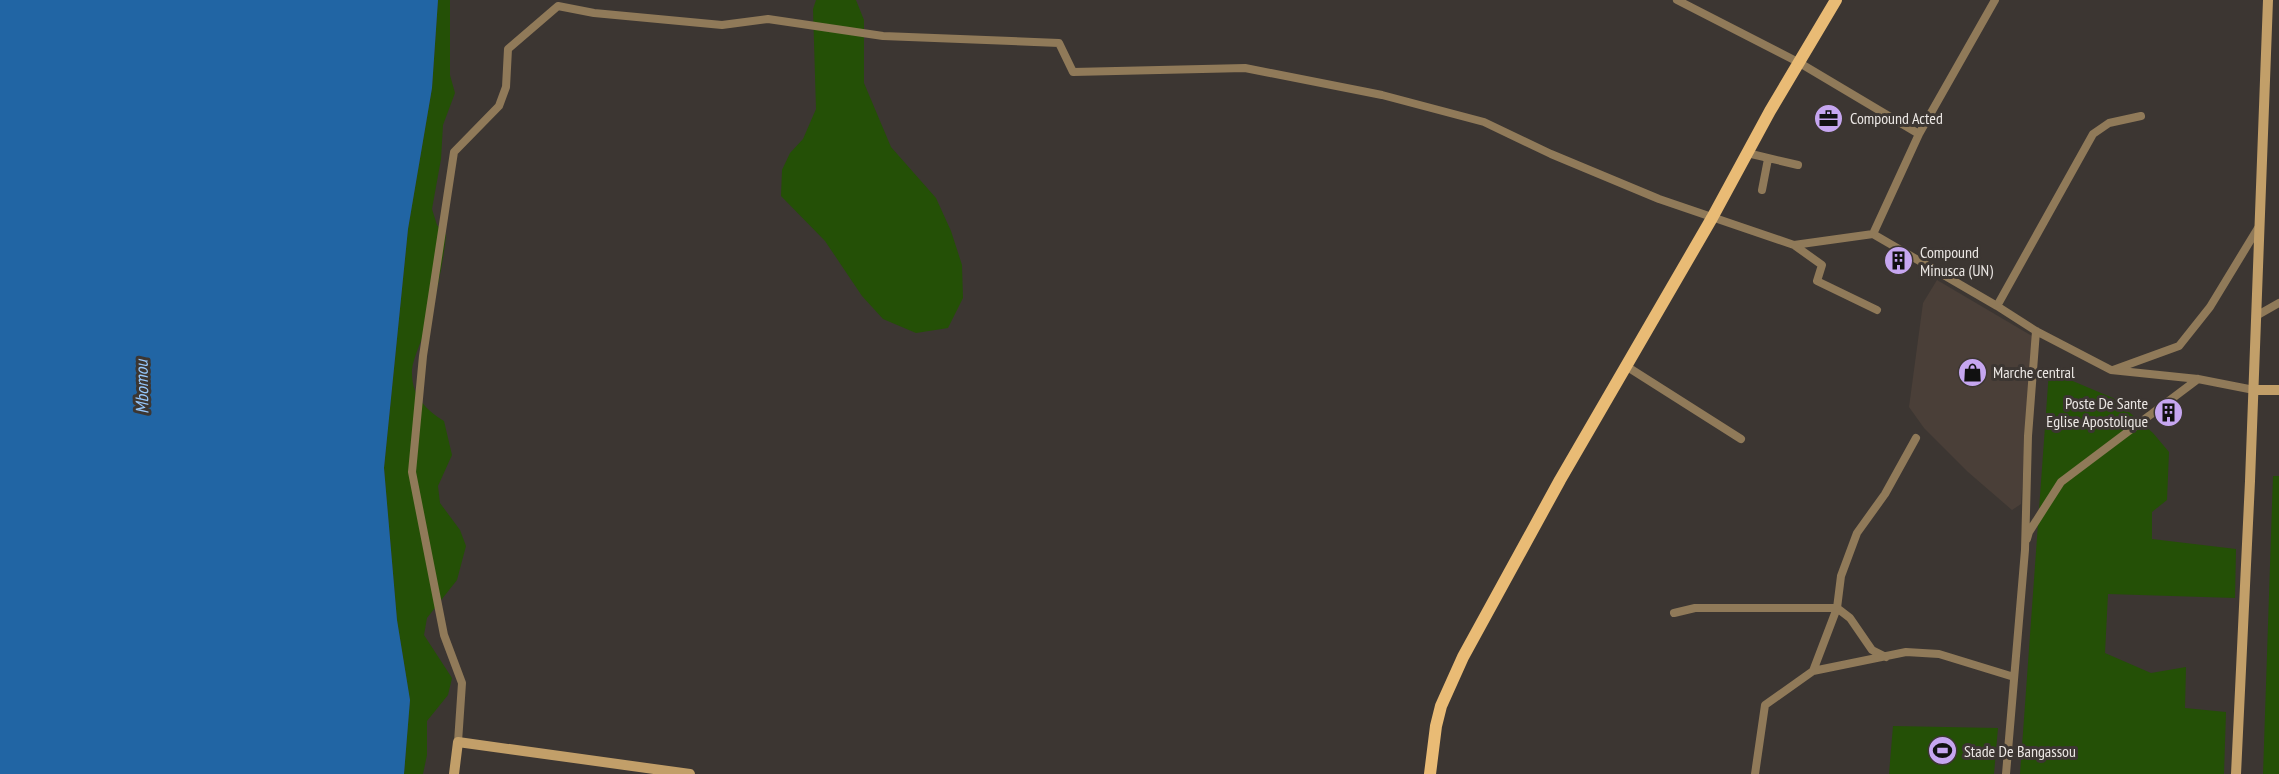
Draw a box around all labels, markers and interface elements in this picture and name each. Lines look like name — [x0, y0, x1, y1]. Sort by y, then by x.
office icon: Compound Acted — [1813, 102, 1845, 134]
place label: Compound Acted — [1850, 108, 1943, 128]
place label: Compound Minusca (UN) — [1920, 242, 1993, 280]
building icon: Compound Minusca (UN) — [1883, 245, 1915, 277]
shop icon: Marche central — [1956, 356, 1988, 388]
water label: Mbomou — [130, 358, 153, 414]
place label: Marche central — [1993, 362, 2075, 382]
place label: Poste De Sante Eglise Apostolique — [2046, 393, 2148, 431]
building icon: Poste De Sante Eglise Apostolique — [2153, 396, 2185, 428]
sports icon: Stade De Bangassou — [1927, 735, 1959, 767]
place label: Stade De Bangassou — [1964, 741, 2076, 761]

